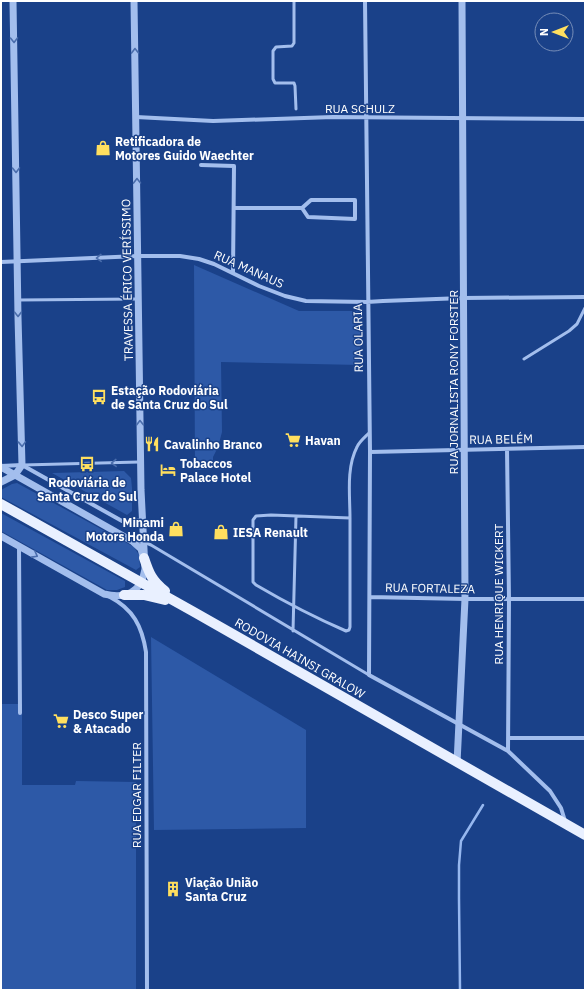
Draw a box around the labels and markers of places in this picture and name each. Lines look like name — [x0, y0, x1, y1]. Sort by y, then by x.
place label: Retificadora de Motores Guido Waechter — [115, 134, 254, 163]
shop icon: Retificadora de Motores Guido Waechter — [94, 139, 112, 157]
place label: Estação Rodoviária de Santa Cruz do Sul — [111, 383, 228, 412]
bus stop icon: Estação Rodoviária de Santa Cruz do Sul — [90, 388, 108, 406]
supermarket icon: Havan — [284, 431, 302, 449]
place label: Havan — [305, 433, 341, 448]
restaurant icon: Cavalinho Branco — [143, 435, 161, 453]
place label: Cavalinho Branco — [164, 437, 262, 452]
bus stop icon: Rodoviária de Santa Cruz do Sul — [78, 455, 96, 473]
place label: Tobaccos Palace Hotel — [180, 456, 251, 485]
hotel icon: Tobaccos Palace Hotel — [159, 461, 177, 479]
place label: Rodoviária de Santa Cruz do Sul — [37, 475, 137, 504]
place label: Minami Motors Honda — [86, 515, 164, 544]
shop icon: Minami Motors Honda — [167, 520, 185, 538]
shop icon: IESA Renault — [212, 523, 230, 541]
place label: IESA Renault — [233, 525, 308, 540]
place label: Desco Super & Atacado — [73, 707, 144, 736]
supermarket icon: Desco Super & Atacado — [52, 712, 70, 730]
place label: Viação União Santa Cruz — [185, 875, 258, 904]
building icon: Viação União Santa Cruz — [164, 880, 182, 898]

